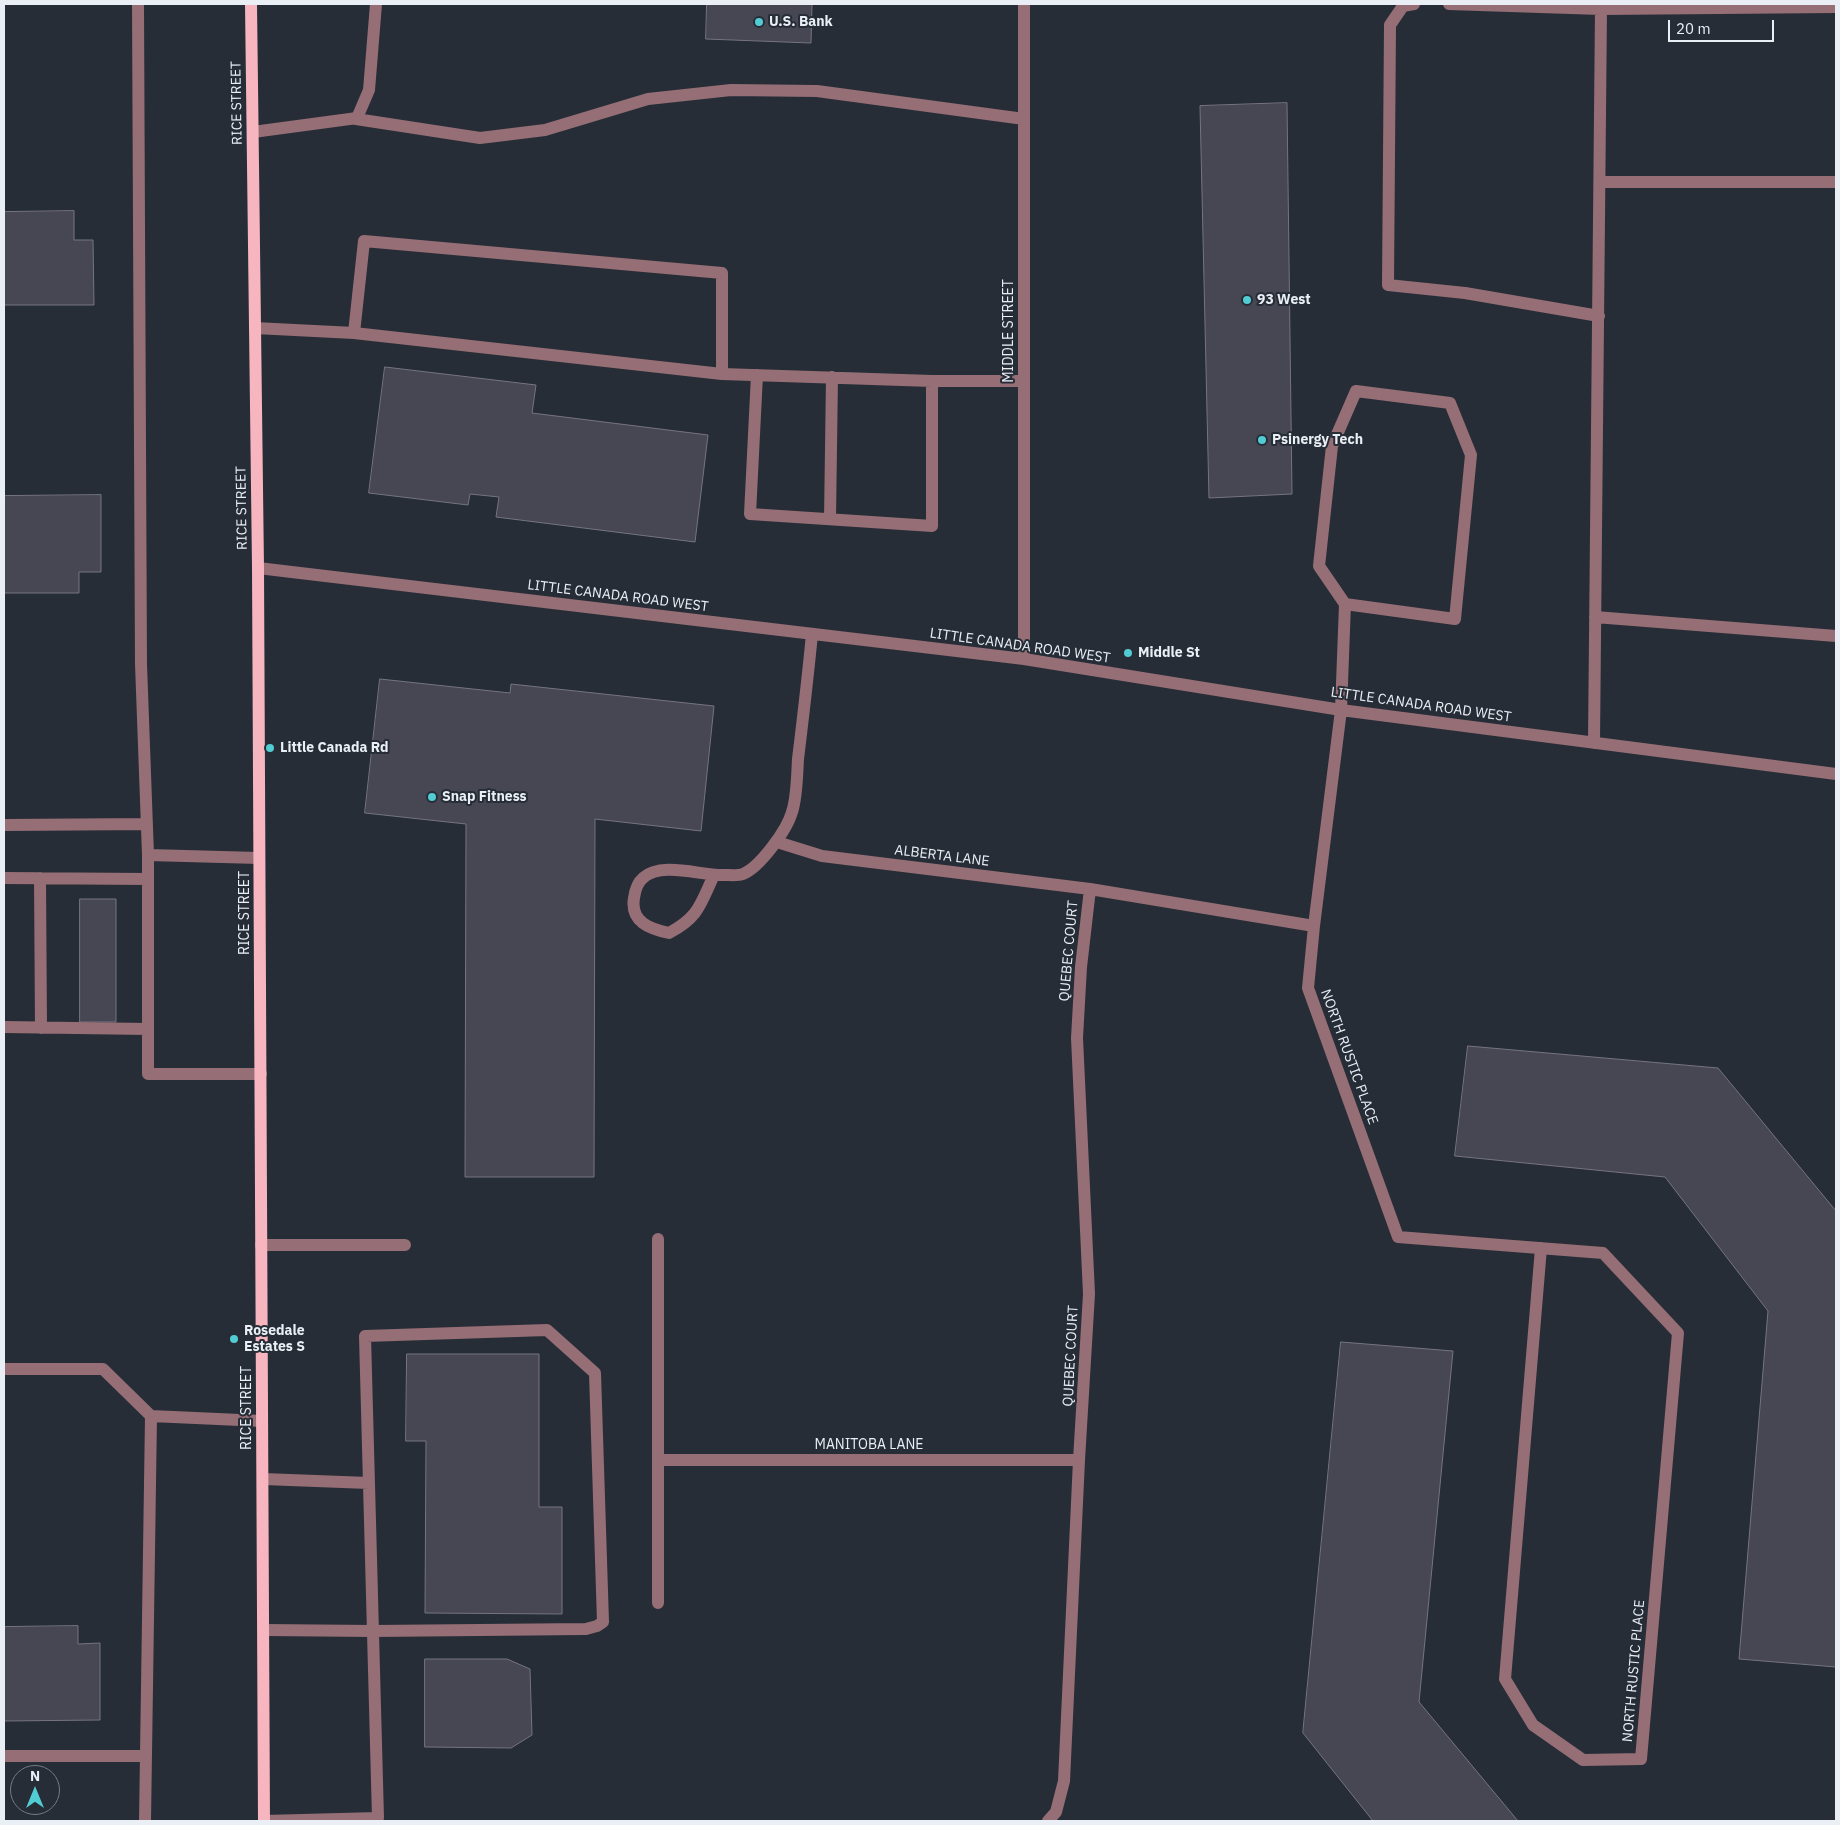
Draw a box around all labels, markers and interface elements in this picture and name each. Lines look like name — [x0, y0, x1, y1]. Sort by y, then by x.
scale bar — [1670, 10, 1776, 42]
place label: U.S. Bank — [769, 14, 833, 30]
marker: U.S. Bank — [753, 16, 765, 28]
text: 20 m — [1676, 19, 1711, 38]
street label: RICE STREET — [228, 61, 246, 145]
street label: MIDDLE STREET — [1001, 279, 1017, 383]
place label: 93 West — [1257, 292, 1311, 308]
marker: 93 West — [1241, 294, 1253, 306]
place label: Psinergy Tech — [1272, 432, 1363, 448]
marker: Psinergy Tech — [1256, 434, 1268, 446]
street label: RICE STREET — [233, 466, 251, 550]
street label: LITTLE CANADA ROAD WEST — [527, 577, 709, 615]
street label: LITTLE CANADA ROAD WEST — [929, 625, 1111, 667]
place label: Middle St — [1138, 645, 1200, 661]
marker: Middle St — [1122, 647, 1134, 659]
street label: LITTLE CANADA ROAD WEST — [1330, 684, 1512, 726]
place label: Little Canada Rd — [280, 740, 388, 756]
marker: Little Canada Rd — [264, 742, 276, 754]
place label: Snap Fitness — [442, 789, 527, 805]
marker: Snap Fitness — [426, 791, 438, 803]
street label: ALBERTA LANE — [894, 842, 990, 870]
street label: RICE STREET — [237, 871, 253, 955]
street label: QUEBEC COURT — [1056, 900, 1082, 1002]
street label: NORTH RUSTIC PLACE — [1317, 987, 1381, 1127]
street label: QUEBEC COURT — [1060, 1305, 1082, 1407]
place label: Rosedale Estates S — [244, 1323, 305, 1355]
marker: Rosedale Estates S — [228, 1333, 240, 1345]
street label: RICE STREET — [239, 1366, 255, 1450]
street label: MANITOBA LANE — [815, 1437, 923, 1453]
street label: NORTH RUSTIC PLACE — [1619, 1599, 1649, 1743]
north arrow — [10, 1765, 60, 1815]
text: N — [30, 1767, 40, 1785]

